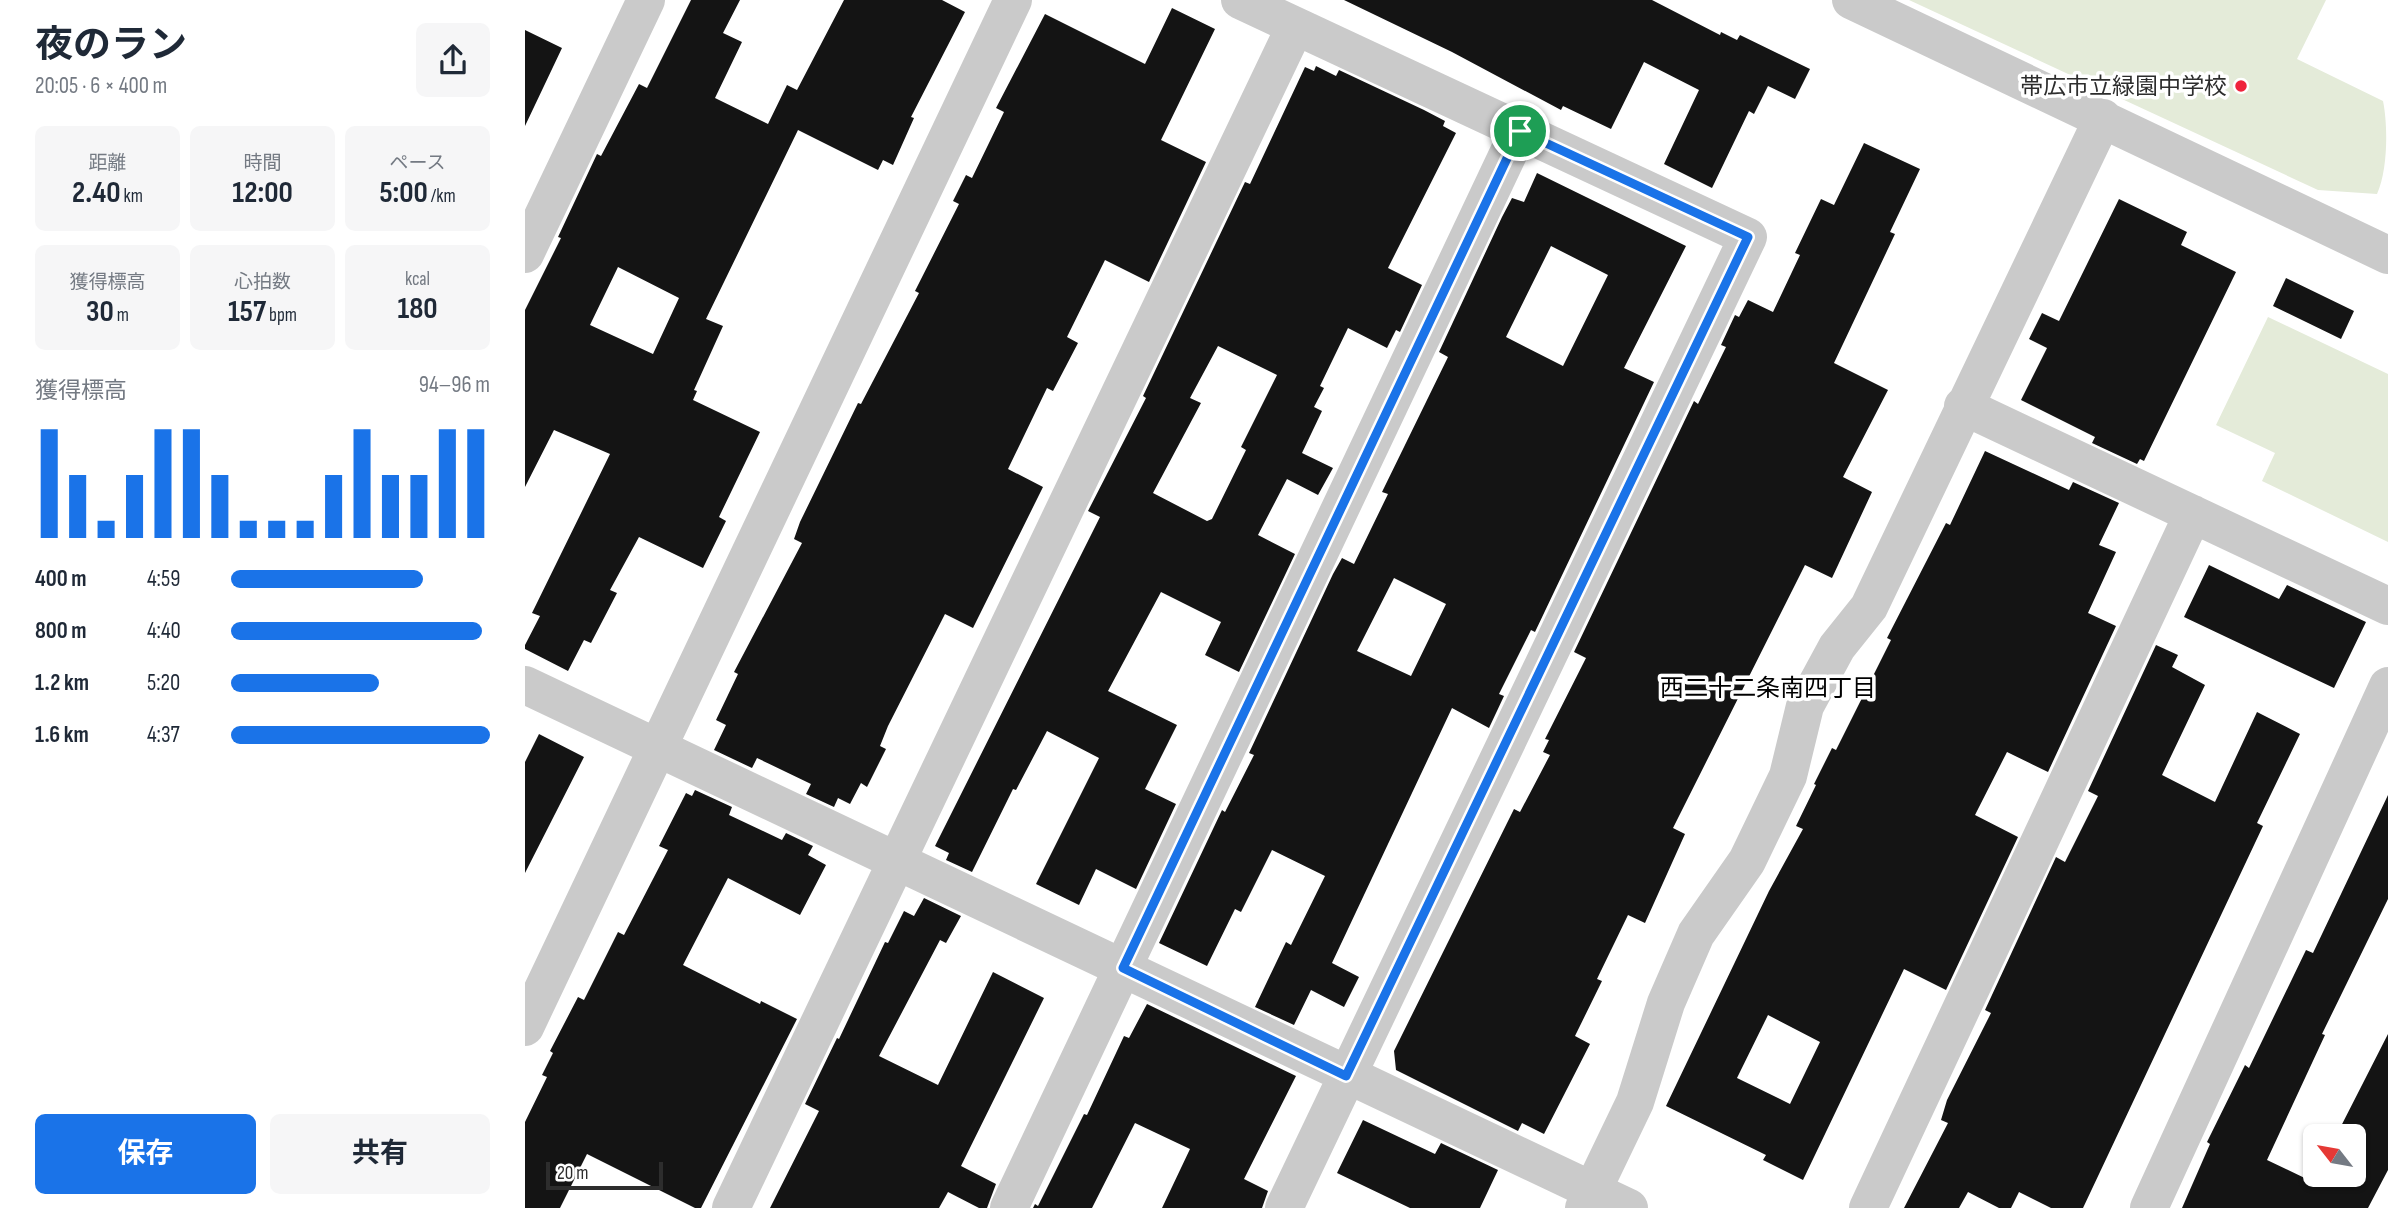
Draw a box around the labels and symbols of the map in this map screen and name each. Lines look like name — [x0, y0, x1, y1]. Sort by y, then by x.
place label: 帯広市立緑園中学校 — [2020, 73, 2227, 101]
marker: 帯広市立緑園中学校 — [2233, 78, 2249, 94]
pin — [1490, 101, 1550, 161]
district label: 西二十二条南四丁目 — [1660, 674, 1876, 703]
north arrow — [2303, 1124, 2366, 1186]
scale bar — [546, 1159, 663, 1191]

